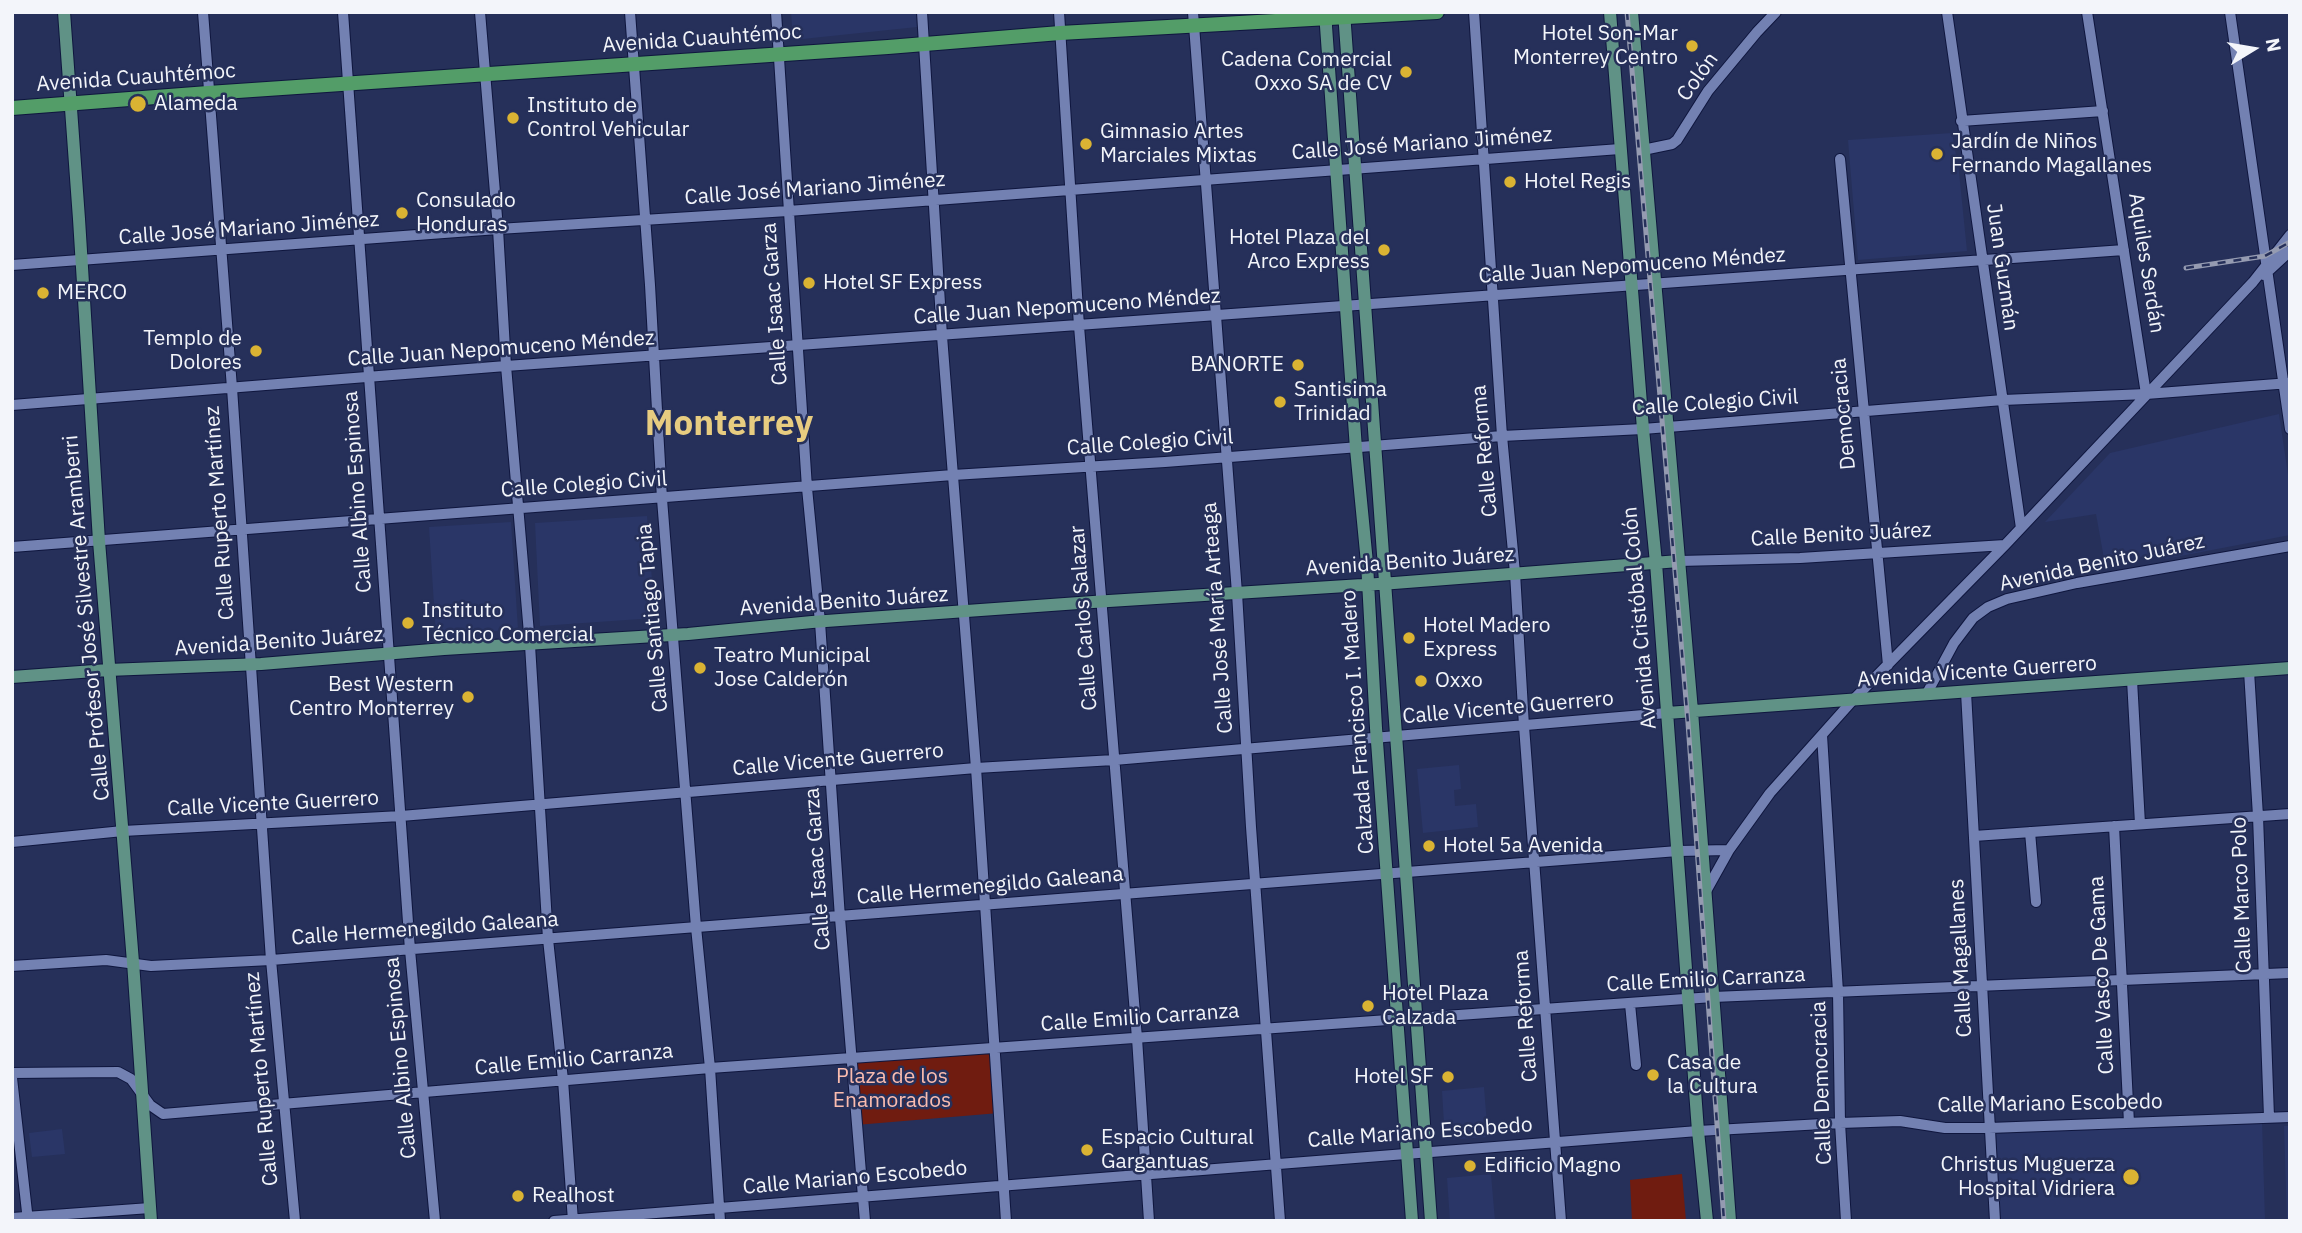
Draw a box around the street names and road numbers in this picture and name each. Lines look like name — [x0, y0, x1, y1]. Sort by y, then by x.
street label: Avenida Cuauhtémoc — [601, 19, 803, 59]
street label: Colón — [1672, 48, 1724, 106]
street label: Avenida Cuauhtémoc — [35, 58, 237, 98]
street label: Calle José Mariano Jiménez — [1291, 122, 1553, 166]
street label: Calle José Mariano Jiménez — [684, 167, 946, 211]
street label: Aquiles Serdán — [2122, 191, 2170, 335]
street label: Juan Guzmán — [1981, 202, 2023, 332]
street label: Calle José Mariano Jiménez — [118, 207, 380, 251]
street label: Calle Isaac Garza — [757, 222, 793, 386]
street label: Calle Juan Nepomuceno Méndez — [1478, 243, 1786, 289]
street label: Calle Juan Nepomuceno Méndez — [913, 284, 1221, 330]
street label: Calle Juan Nepomuceno Méndez — [347, 326, 655, 372]
street label: Democracia — [1827, 357, 1861, 471]
street label: Calle Reforma — [1467, 384, 1503, 518]
street label: Calle Colegio Civil — [1631, 385, 1799, 421]
street label: Calle Albino Espinosa — [338, 390, 378, 594]
street label: Calle Ruperto Martínez — [200, 405, 240, 621]
street label: Calle Colegio Civil — [1066, 425, 1234, 461]
street label: Calle Profesor José Silvestre Aramberri — [58, 434, 116, 802]
street label: Calle Colegio Civil — [500, 467, 668, 503]
street label: Calle José María Arteaga — [1197, 501, 1239, 735]
street label: Avenida Cristóbal Colón — [1618, 506, 1662, 730]
street label: Calle Benito Juárez — [1750, 518, 1932, 552]
street label: Calle Santiago Tapia — [632, 523, 674, 713]
street label: Calle Carlos Salazar — [1065, 525, 1103, 711]
street label: Avenida Benito Juárez — [1997, 529, 2207, 597]
street label: Avenida Benito Juárez — [1305, 542, 1515, 582]
street label: Avenida Benito Juárez — [739, 582, 949, 622]
street label: Calzada Francisco I. Madero — [1336, 589, 1380, 855]
street label: Avenida Benito Juárez — [174, 622, 384, 662]
street label: Avenida Vicente Guerrero — [1856, 651, 2098, 693]
street label: Calle Vicente Guerrero — [1401, 686, 1615, 730]
street label: Calle Vicente Guerrero — [731, 738, 945, 782]
street label: Calle Vicente Guerrero — [166, 786, 380, 822]
street label: Calle Isaac Garza — [800, 787, 836, 951]
street label: Calle Marco Polo — [2227, 816, 2257, 974]
street label: Calle Hermenegildo Galeana — [856, 862, 1124, 910]
street label: Calle Vasco De Gama — [2084, 875, 2120, 1075]
street label: Calle Magallanes — [1944, 878, 1978, 1038]
street label: Calle Hermenegildo Galeana — [291, 907, 559, 951]
street label: Calle Reforma — [1509, 949, 1543, 1083]
street label: Calle Albino Espinosa — [380, 956, 422, 1160]
street label: Calle Emilio Carranza — [1606, 962, 1806, 998]
street label: Calle Ruperto Martínez — [240, 971, 284, 1187]
street label: Calle Emilio Carranza — [1040, 998, 1240, 1038]
street label: Calle Democracia — [1807, 1001, 1837, 1165]
street label: Calle Emilio Carranza — [474, 1039, 674, 1081]
street label: Calle Mariano Escobedo — [1937, 1089, 2163, 1119]
street label: Calle Mariano Escobedo — [1307, 1113, 1533, 1153]
street label: Calle Mariano Escobedo — [742, 1156, 968, 1200]

